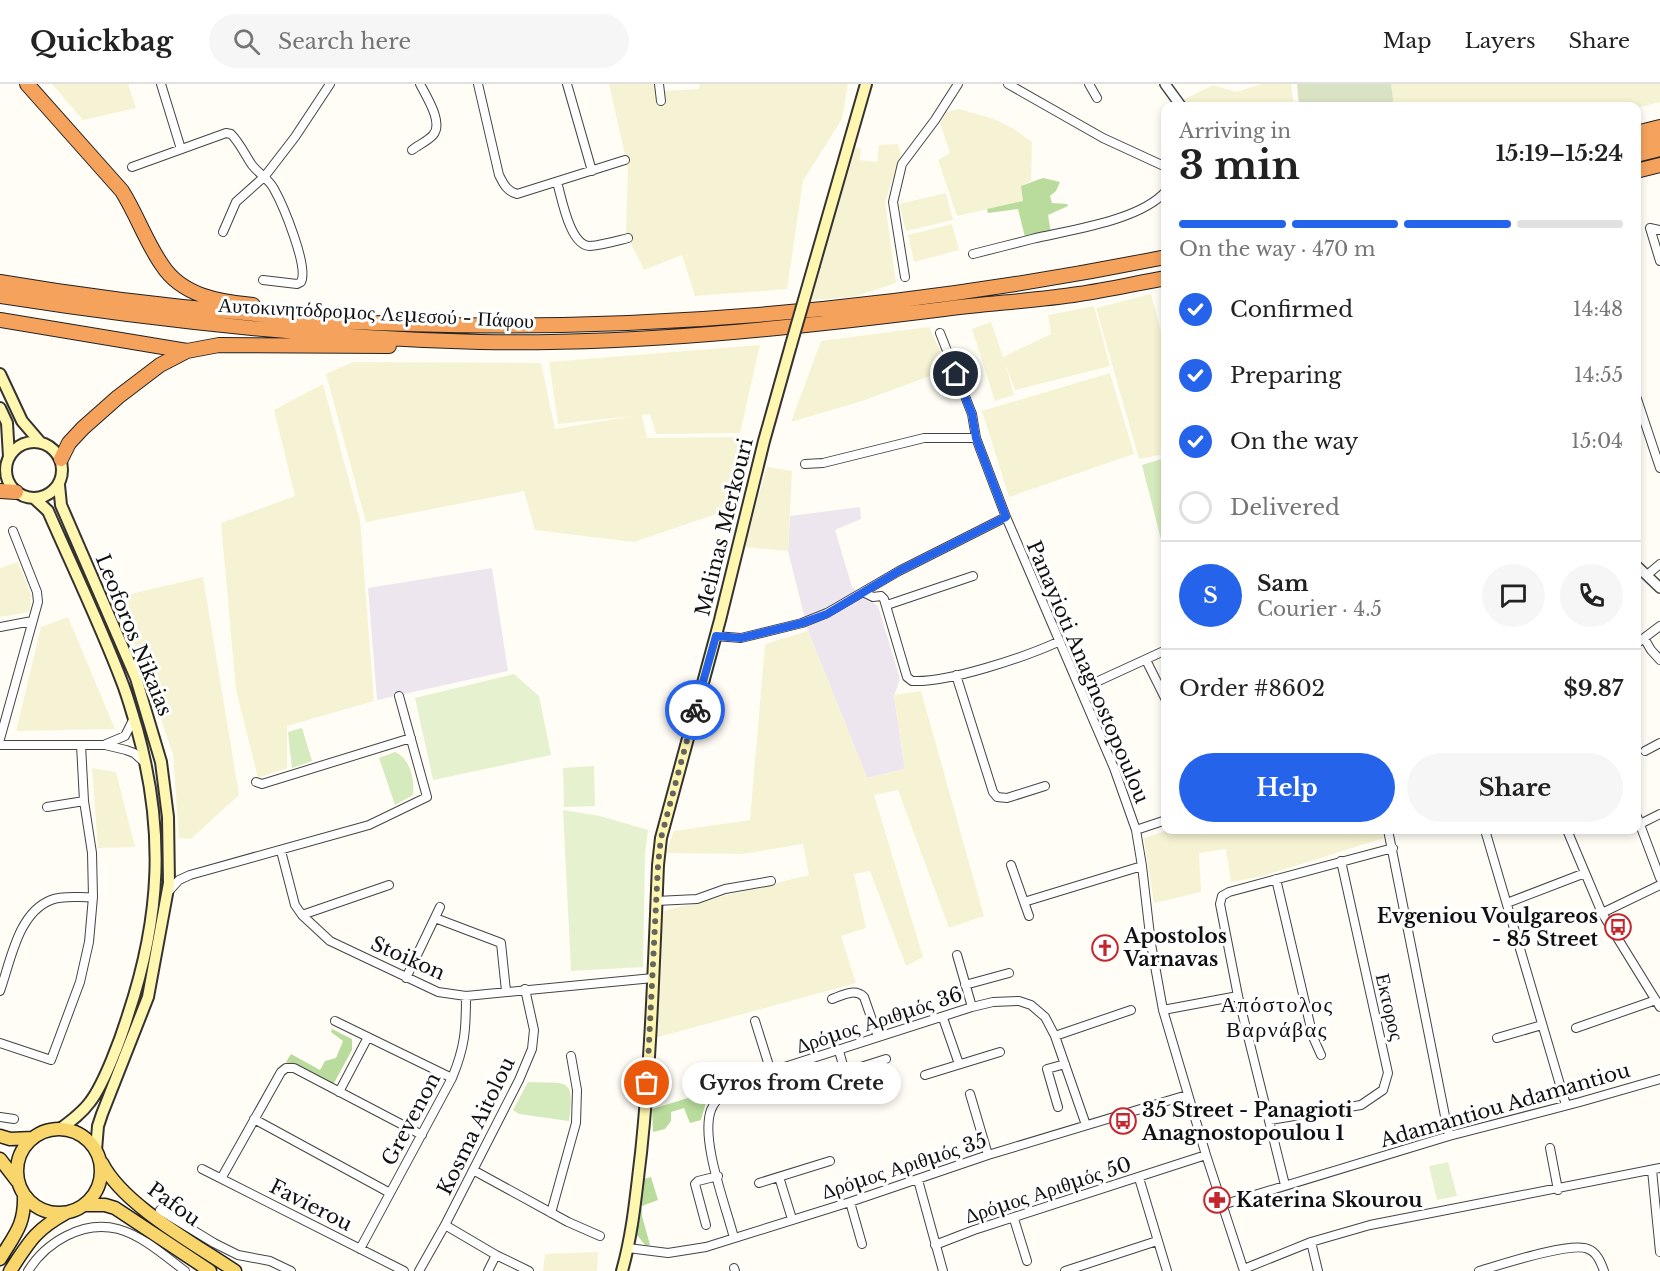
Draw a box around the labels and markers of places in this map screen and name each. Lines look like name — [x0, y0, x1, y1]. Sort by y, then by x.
pin — [930, 348, 981, 399]
place label: Evgeniou Voulgareos - 85 Street — [1377, 904, 1598, 951]
bus stop icon: Evgeniou Voulgareos - 85 Street — [1603, 912, 1633, 942]
place label: Apostolos Varnavas — [1123, 924, 1227, 971]
church icon: Apostolos Varnavas — [1090, 933, 1120, 963]
pin — [621, 1057, 672, 1108]
callout: Gyros from Crete — [683, 1062, 902, 1104]
place label: 35 Street - Panagioti Anagnostopoulou 1 — [1141, 1098, 1353, 1145]
bus stop icon: 35 Street - Panagioti Anagnostopoulou 1 — [1108, 1106, 1138, 1136]
pharmacy icon: Katerina Skourou — [1202, 1185, 1232, 1215]
place label: Katerina Skourou — [1236, 1188, 1422, 1212]

